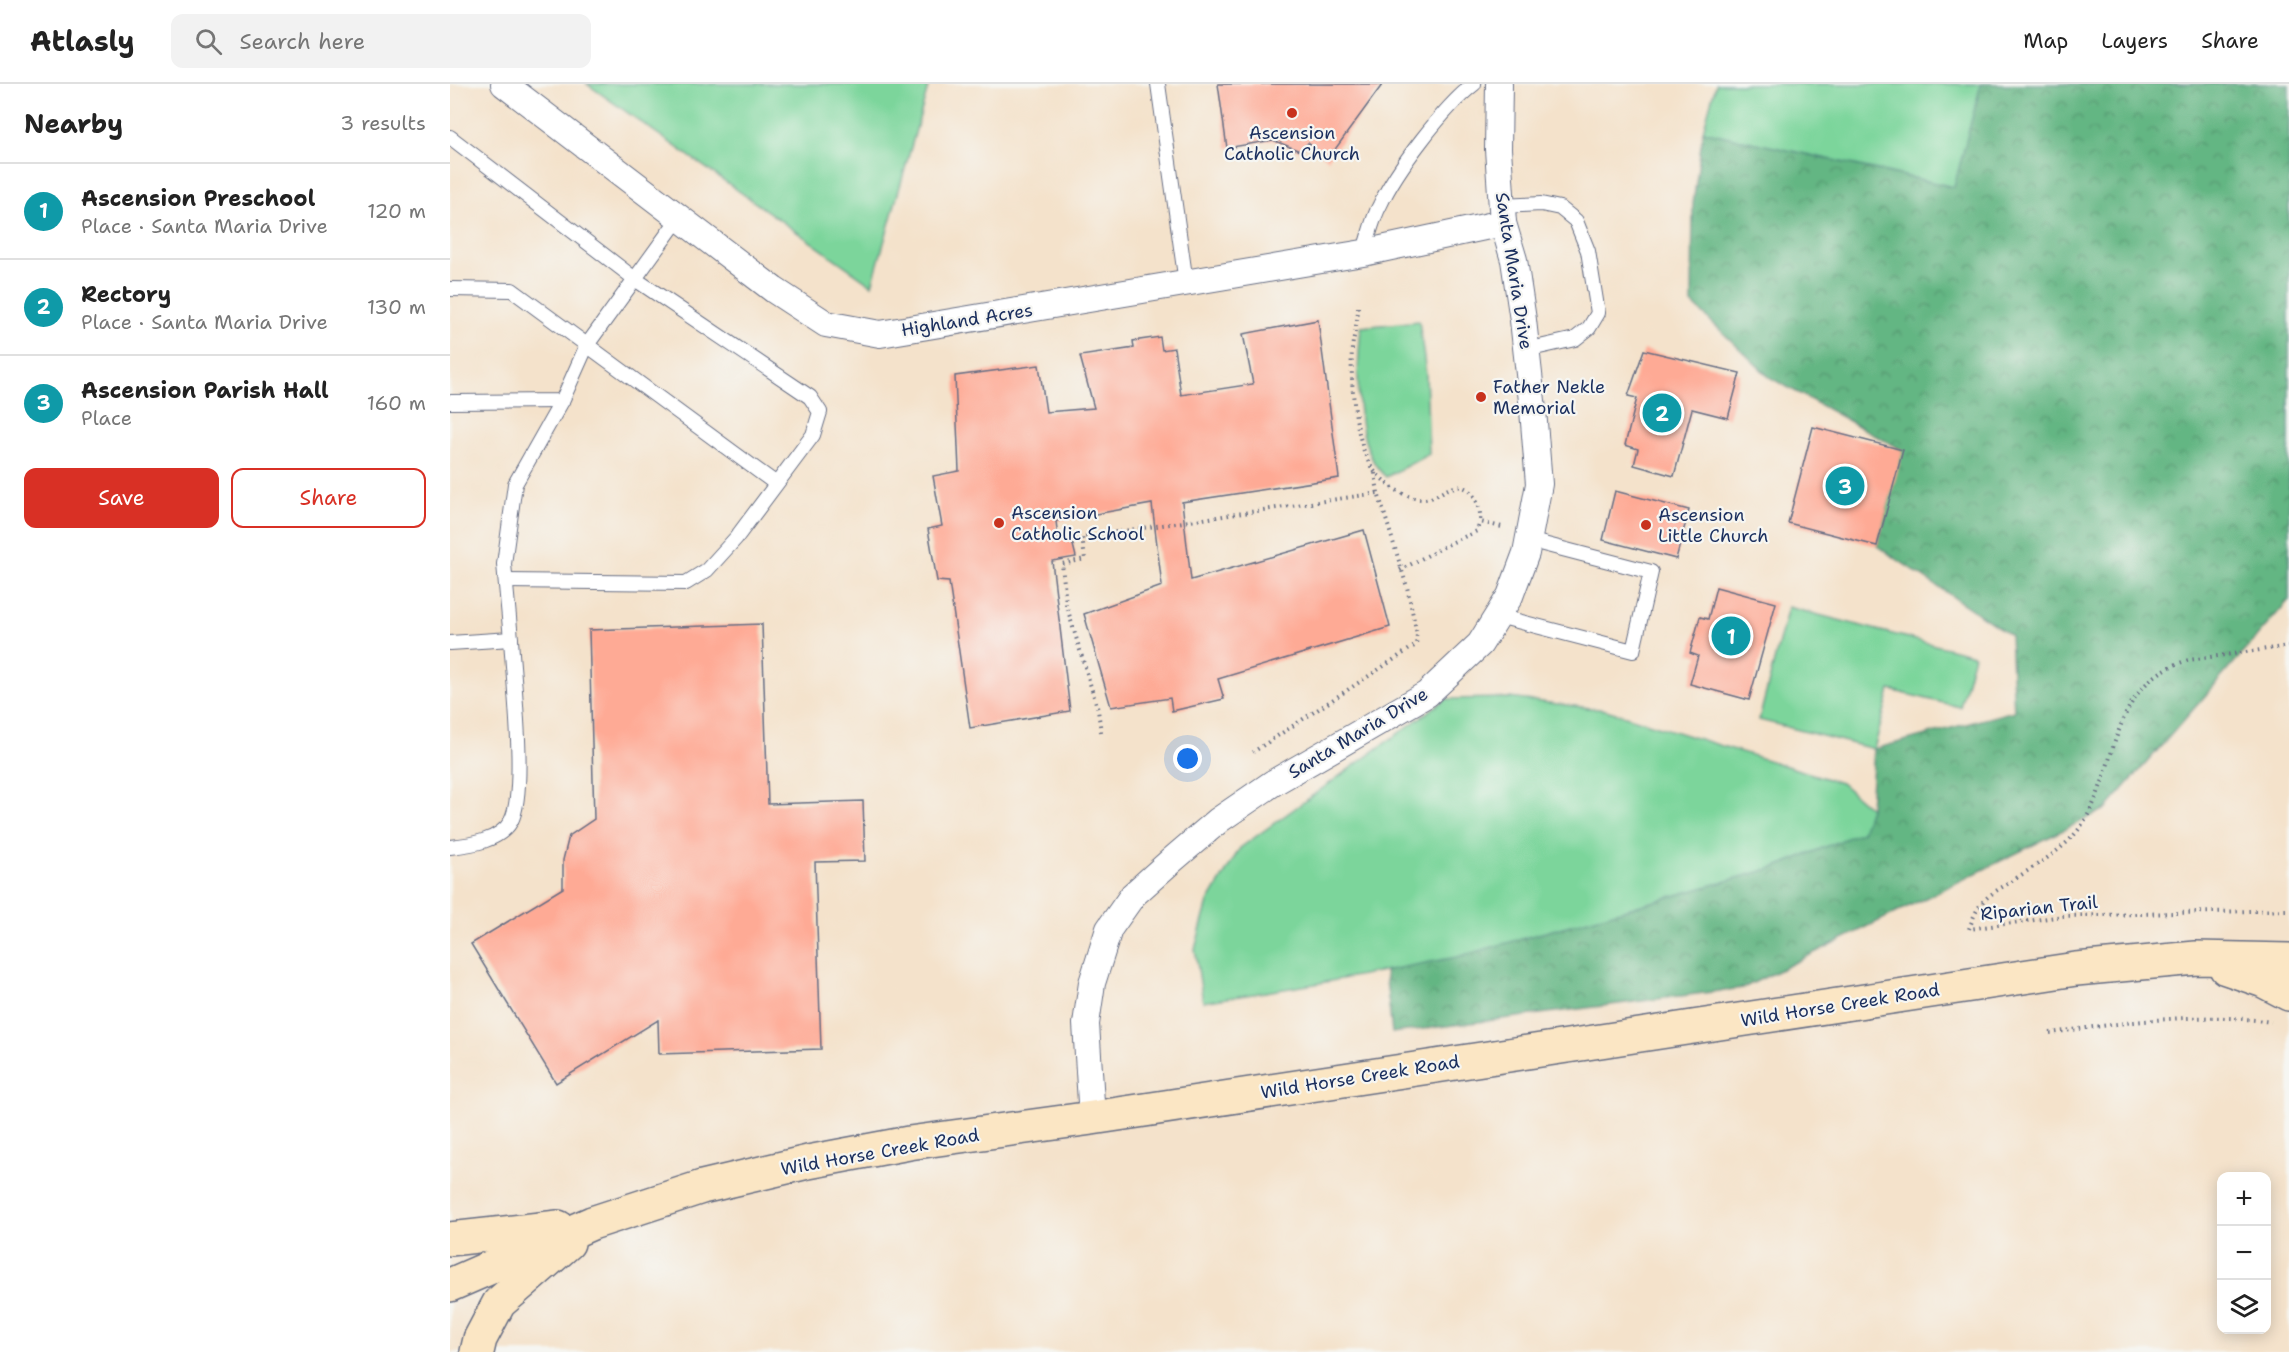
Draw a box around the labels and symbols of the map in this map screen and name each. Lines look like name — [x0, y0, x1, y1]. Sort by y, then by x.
marker: Ascension Catholic Church — [1285, 106, 1299, 120]
place label: Ascension Catholic Church — [1224, 121, 1360, 166]
street label: Santa Maria Drive — [1490, 191, 1538, 351]
street label: Highland Acres — [899, 298, 1035, 342]
place label: Father Nekle Memorial — [1493, 375, 1605, 420]
marker: Father Nekle Memorial — [1474, 390, 1488, 404]
pin: 2 — [1642, 390, 1682, 436]
pin: 3 — [1826, 464, 1864, 508]
place label: Ascension Catholic School — [1011, 501, 1145, 546]
place label: Ascension Little Church — [1658, 503, 1769, 548]
marker: Ascension Catholic School — [992, 516, 1006, 530]
marker: Ascension Little Church — [1639, 518, 1653, 532]
pin: 1 — [1712, 614, 1750, 658]
street label: Santa Maria Drive — [1284, 682, 1432, 784]
your location — [1173, 744, 1202, 773]
street label: Riparian Trail — [1979, 890, 2099, 926]
street label: Wild Horse Creek Road — [1739, 977, 1941, 1033]
street label: Wild Horse Creek Road — [1259, 1049, 1461, 1105]
street label: Wild Horse Creek Road — [779, 1123, 981, 1181]

